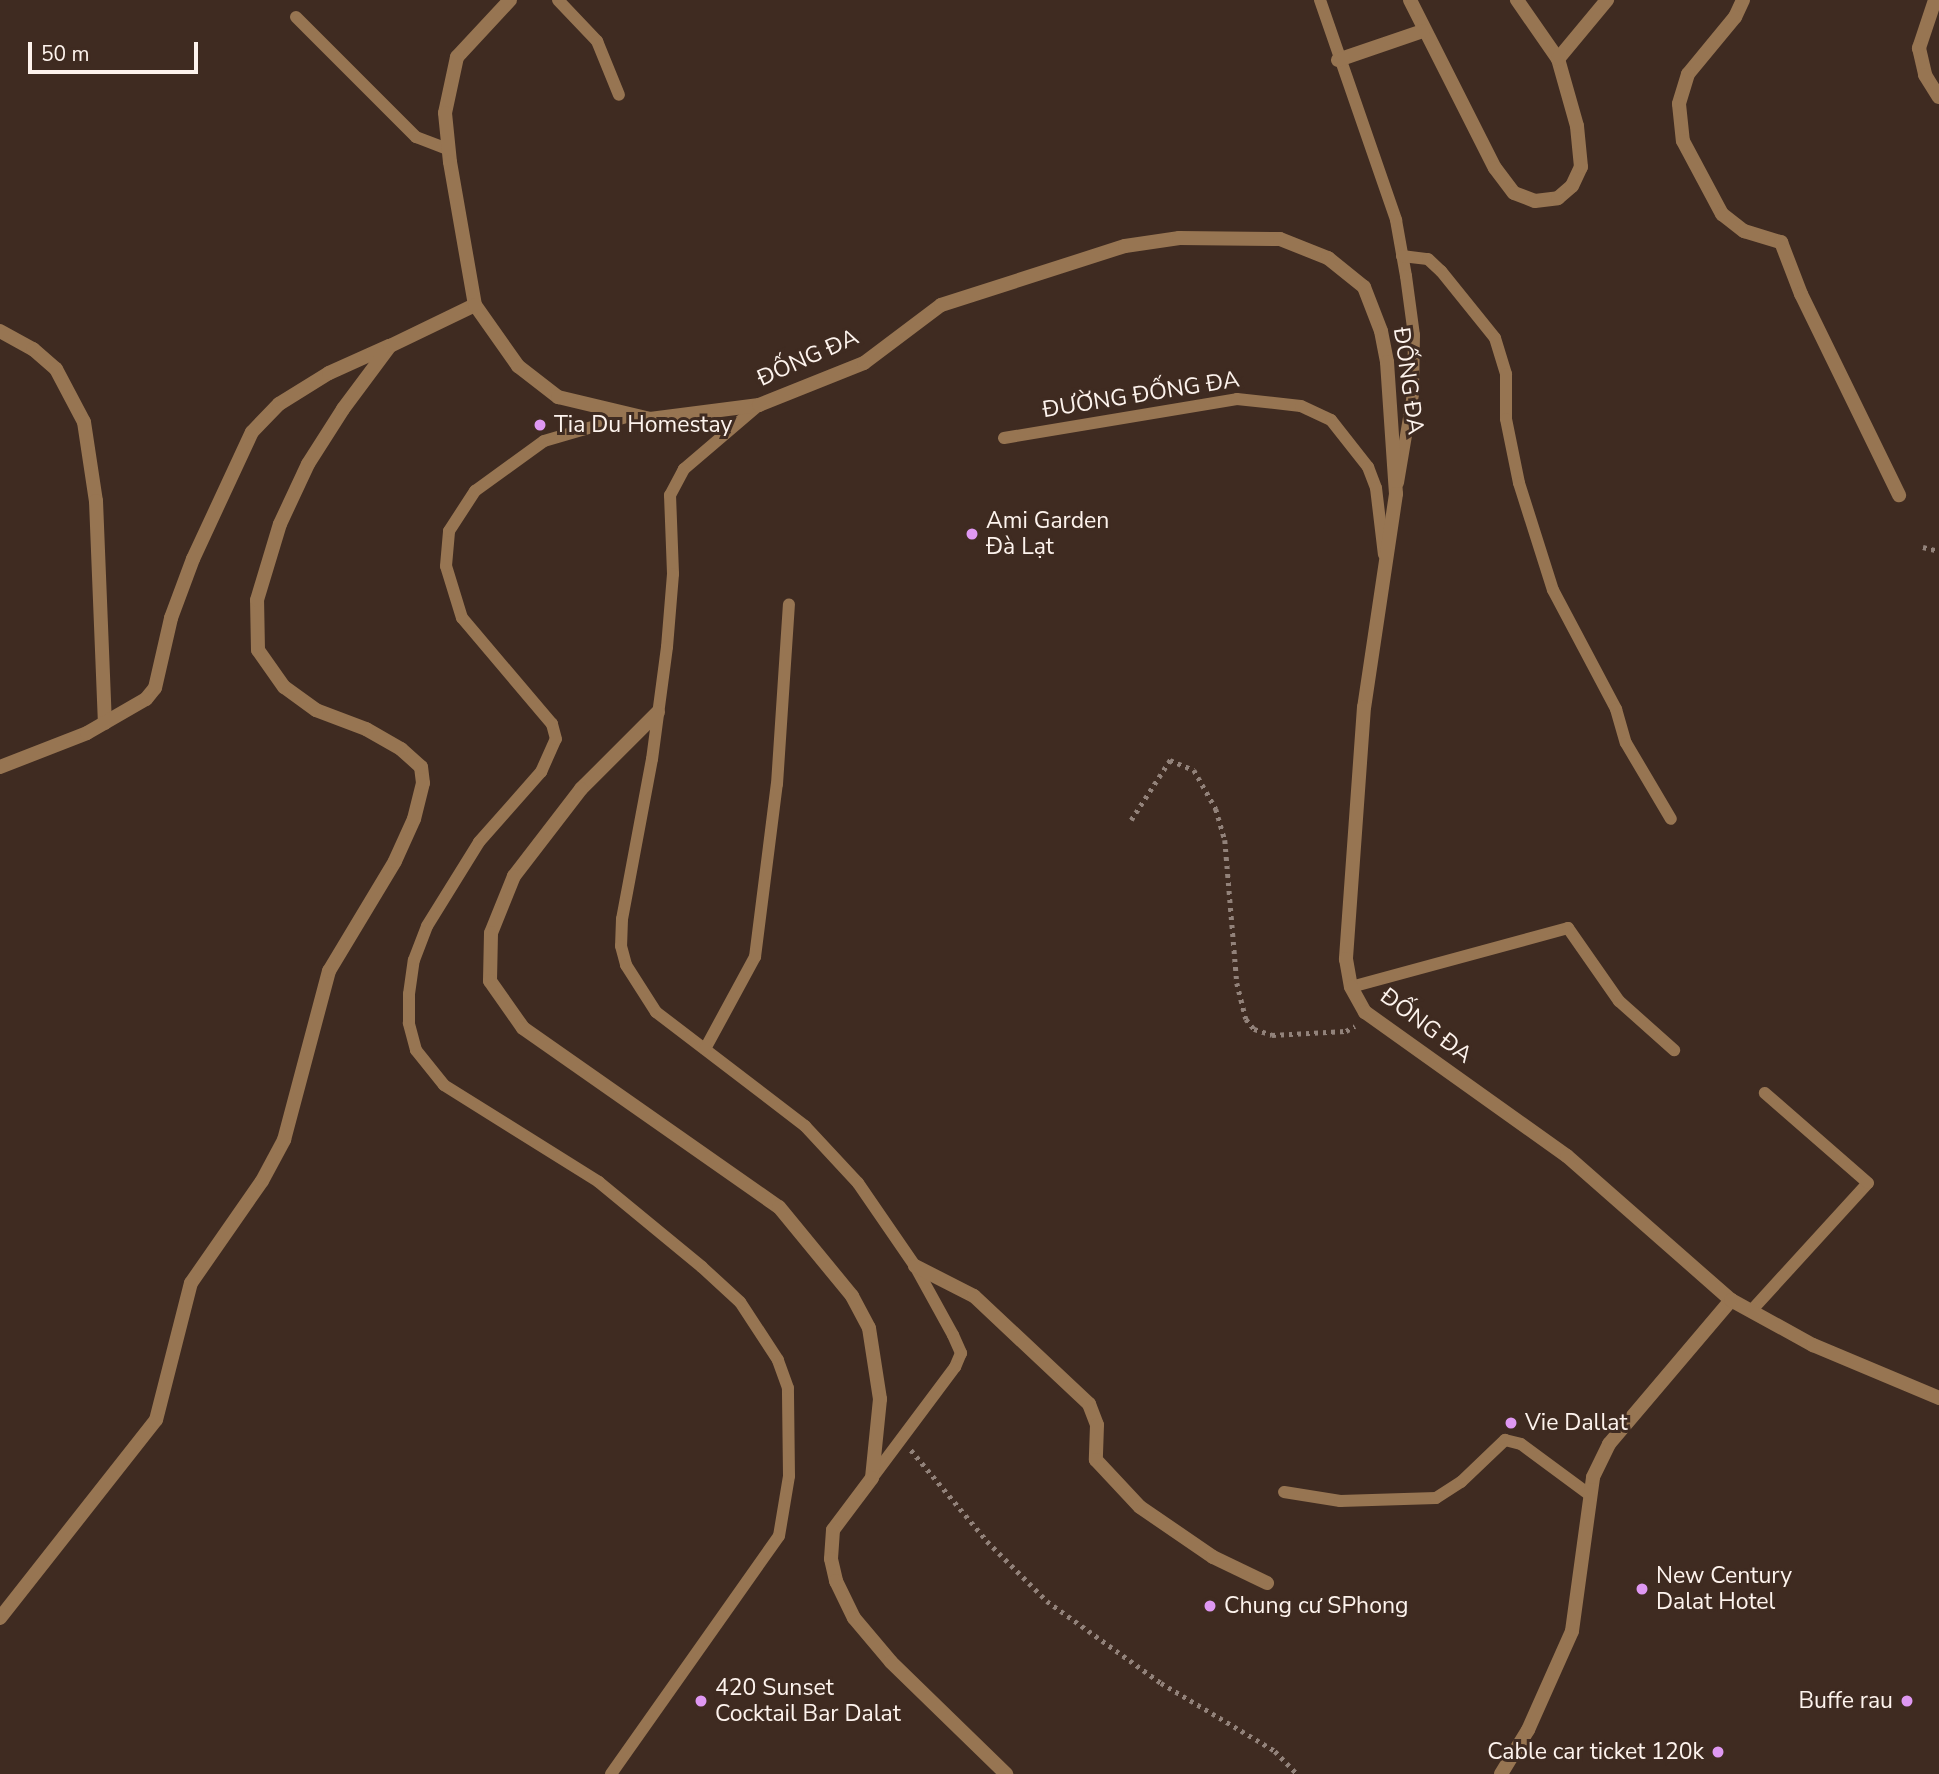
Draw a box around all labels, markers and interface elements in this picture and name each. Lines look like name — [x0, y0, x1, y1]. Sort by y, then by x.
scale bar — [32, 28, 201, 72]
text: 50 m — [41, 40, 90, 68]
street label: ĐỐNG ĐA — [753, 323, 863, 393]
street label: ĐỐNG ĐA — [1387, 326, 1429, 436]
street label: ĐƯỜNG ĐỐNG ĐA — [1041, 366, 1241, 424]
place label: Tia Du Homestay — [554, 411, 732, 439]
marker: Tia Du Homestay — [532, 417, 548, 433]
place label: Ami Garden Đà Lạt — [986, 507, 1109, 561]
marker: Ami Garden Đà Lạt — [964, 526, 980, 542]
street label: ĐỐNG ĐA — [1375, 983, 1477, 1069]
place label: Vie Dallat — [1525, 1409, 1627, 1437]
marker: Vie Dallat — [1503, 1415, 1519, 1431]
place label: New Century Dalat Hotel — [1656, 1562, 1792, 1616]
marker: New Century Dalat Hotel — [1634, 1581, 1650, 1597]
place label: Chung cư SPhong — [1224, 1592, 1408, 1620]
marker: Chung cư SPhong — [1202, 1598, 1218, 1614]
place label: 420 Sunset Cocktail Bar Dalat — [715, 1674, 901, 1728]
place label: Buffe rau — [1799, 1687, 1893, 1715]
marker: 420 Sunset Cocktail Bar Dalat — [693, 1693, 709, 1709]
marker: Buffe rau — [1899, 1693, 1915, 1709]
place label: Cable car ticket 120k — [1487, 1738, 1704, 1766]
marker: Cable car ticket 120k — [1710, 1744, 1726, 1760]

